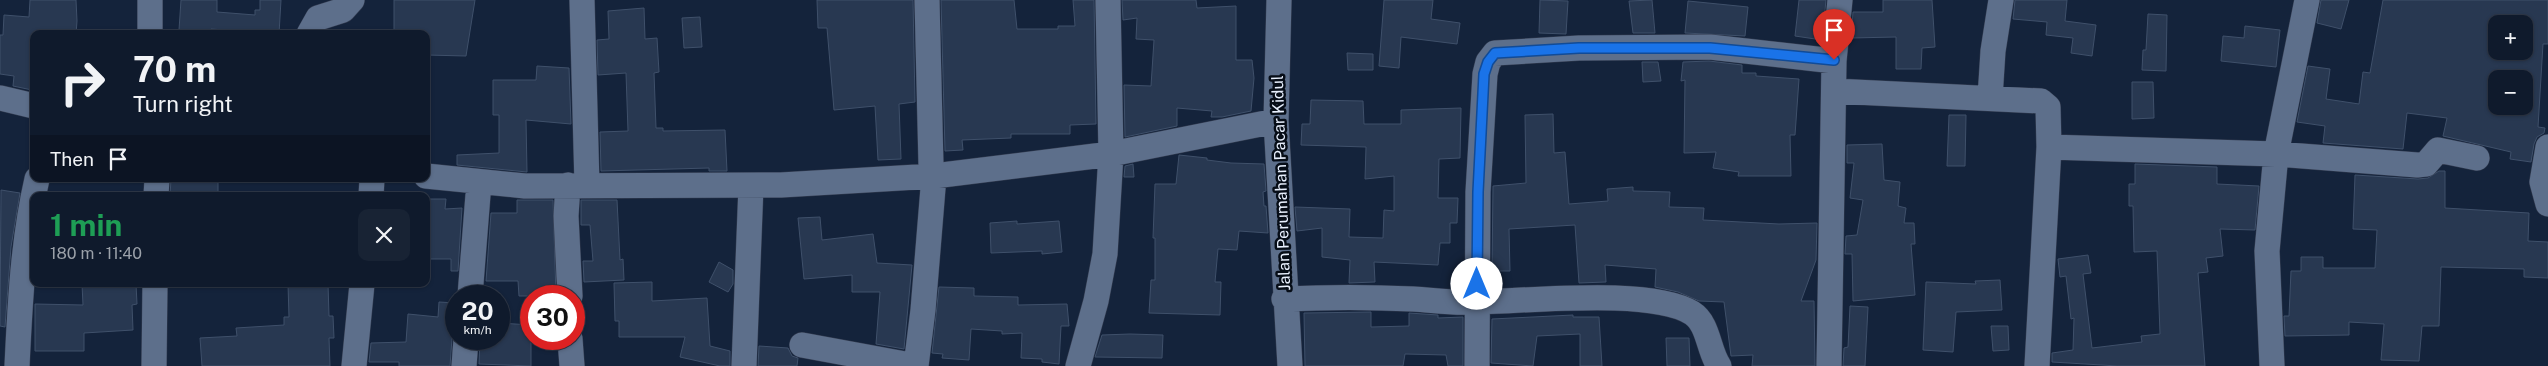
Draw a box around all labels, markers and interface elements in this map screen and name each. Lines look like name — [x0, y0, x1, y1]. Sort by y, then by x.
pin — [1813, 9, 1855, 60]
map controls — [2488, 15, 2533, 115]
button: + — [2488, 15, 2533, 60]
icon: arrive — [1820, 16, 1848, 44]
text: 70 m — [133, 49, 216, 90]
icon: right — [50, 50, 115, 115]
button: − — [2488, 70, 2533, 115]
street label: Jalan Perumahan Pacar Kidul — [1268, 75, 1294, 291]
text: Turn right — [133, 91, 233, 117]
icon: arrive — [104, 145, 132, 173]
text: Then — [50, 148, 94, 170]
text: 1 min — [50, 207, 122, 243]
button: close — [358, 209, 410, 261]
text: 180 m · 11:40 — [50, 244, 142, 263]
position arrow — [1450, 257, 1502, 309]
speed limit sign: 30 — [520, 285, 585, 350]
text: 20 — [462, 296, 494, 326]
text: km/h — [463, 323, 492, 337]

